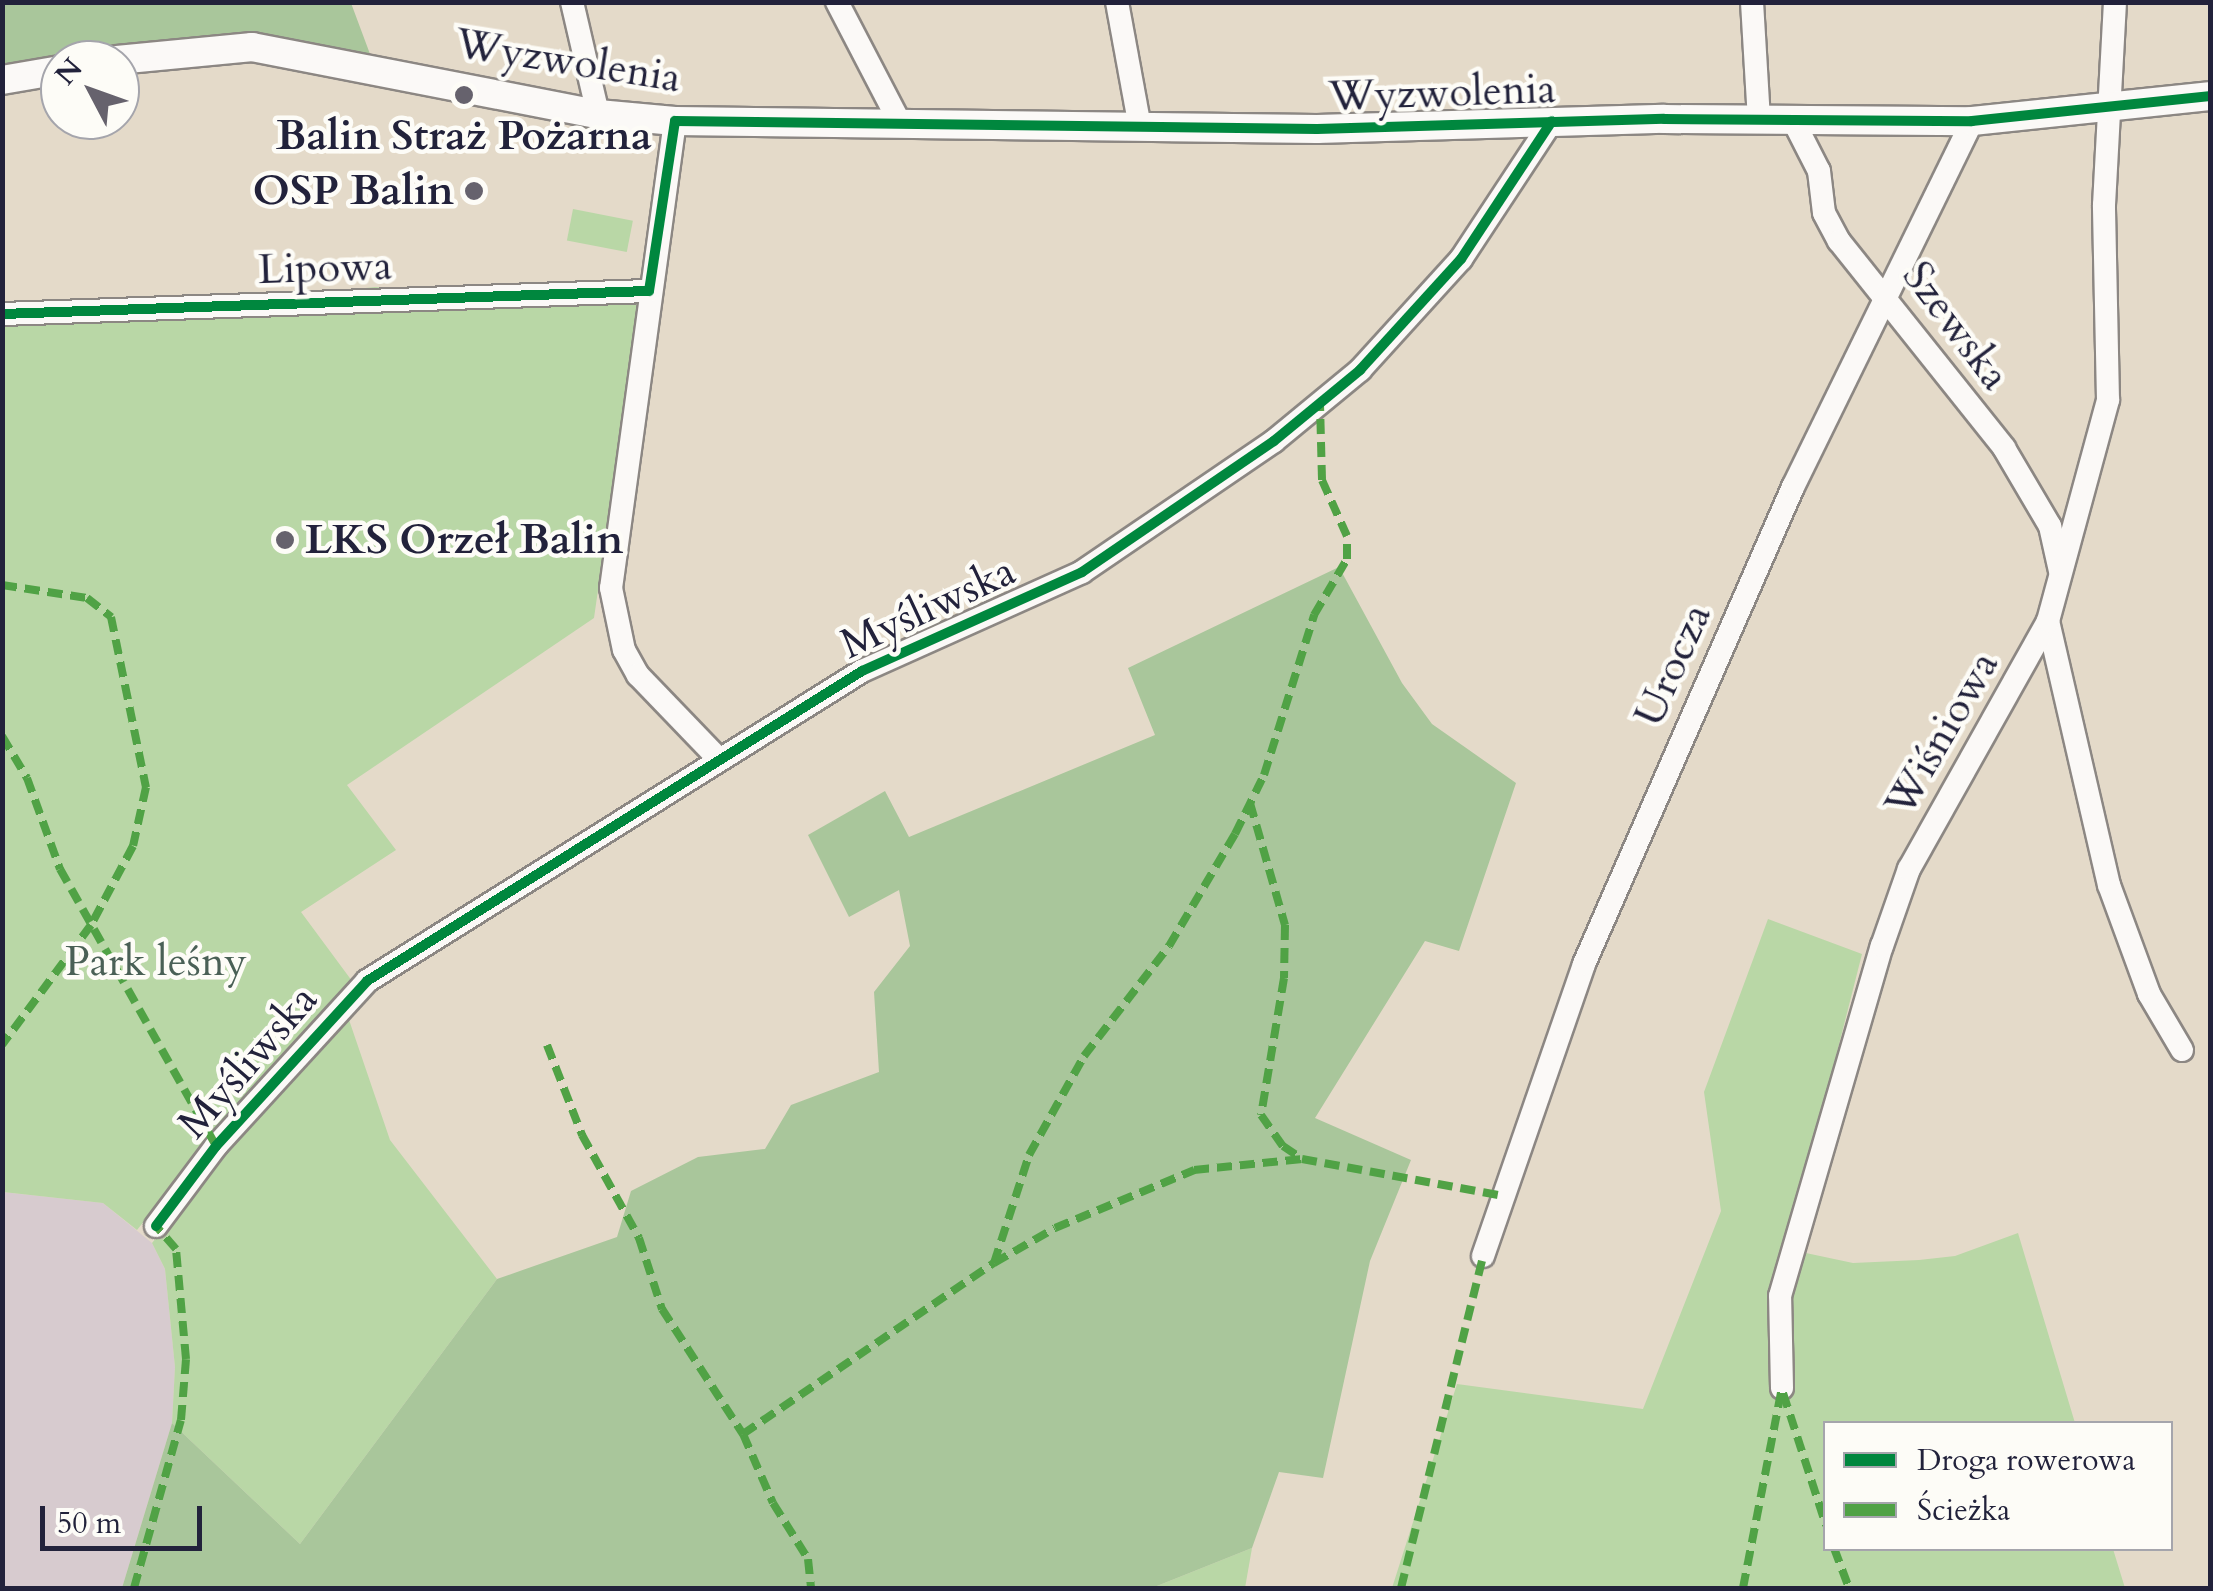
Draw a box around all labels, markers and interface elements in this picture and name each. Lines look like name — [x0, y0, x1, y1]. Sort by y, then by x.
street label: Wyzwolenia — [452, 18, 684, 104]
north arrow — [40, 40, 140, 140]
text: N — [47, 50, 91, 93]
street label: Wyzwolenia — [1328, 64, 1556, 122]
marker: Balin Straż Pożarna — [453, 84, 475, 106]
place label: Balin Straż Pożarna — [276, 111, 652, 161]
place label: OSP Balin — [252, 166, 454, 216]
marker: OSP Balin — [463, 180, 485, 202]
street label: Lipowa — [257, 240, 393, 296]
street label: Szewska — [1892, 252, 2020, 400]
place label: LKS Orzeł Balin — [305, 515, 623, 565]
marker: LKS Orzeł Balin — [274, 529, 296, 551]
street label: Myśliwska — [833, 546, 1023, 670]
street label: Urocza — [1624, 596, 1722, 734]
street label: Wiśniowa — [1875, 642, 2009, 826]
park label: Park leśny — [65, 937, 247, 987]
street label: Myśliwska — [168, 975, 328, 1149]
legend — [1823, 1421, 2173, 1551]
text: Droga rowerowa — [1917, 1440, 2135, 1481]
scale bar — [45, 1486, 208, 1548]
text: Ścieżka — [1917, 1490, 2010, 1531]
text: 50 m — [57, 1503, 121, 1544]

